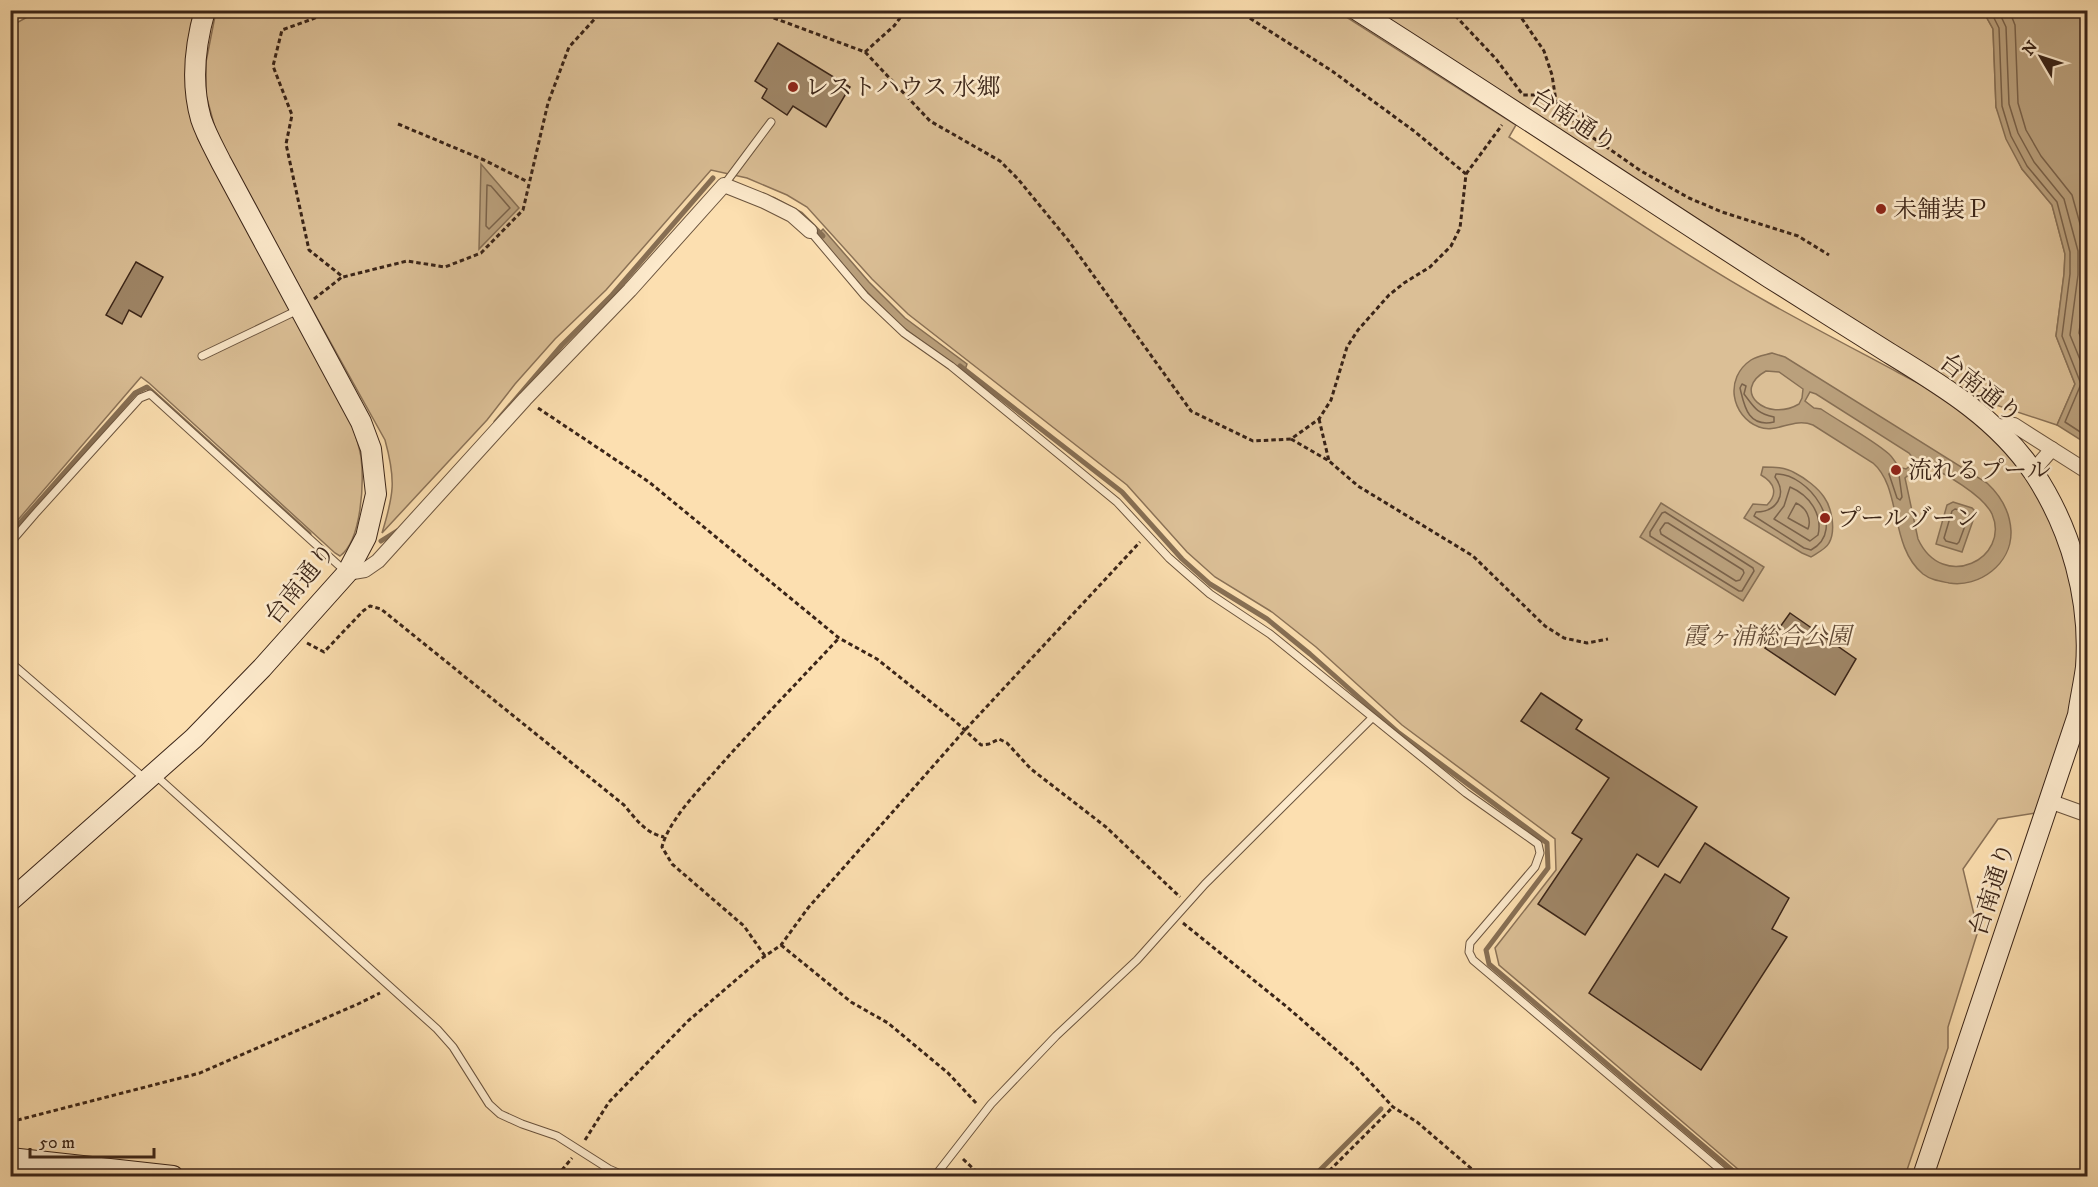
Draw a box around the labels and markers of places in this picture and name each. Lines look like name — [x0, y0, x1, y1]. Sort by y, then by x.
place label: レストハウス 水郷 — [805, 73, 1000, 103]
marker: レストハウス 水郷 — [786, 80, 800, 94]
place label: 未舗装Ｐ — [1893, 195, 1989, 225]
marker: 未舗装Ｐ — [1874, 202, 1888, 216]
place label: 流れるプール — [1908, 456, 2051, 486]
marker: 流れるプール — [1889, 463, 1903, 477]
place label: プールゾーン — [1837, 504, 1979, 534]
marker: プールゾーン — [1818, 511, 1832, 525]

